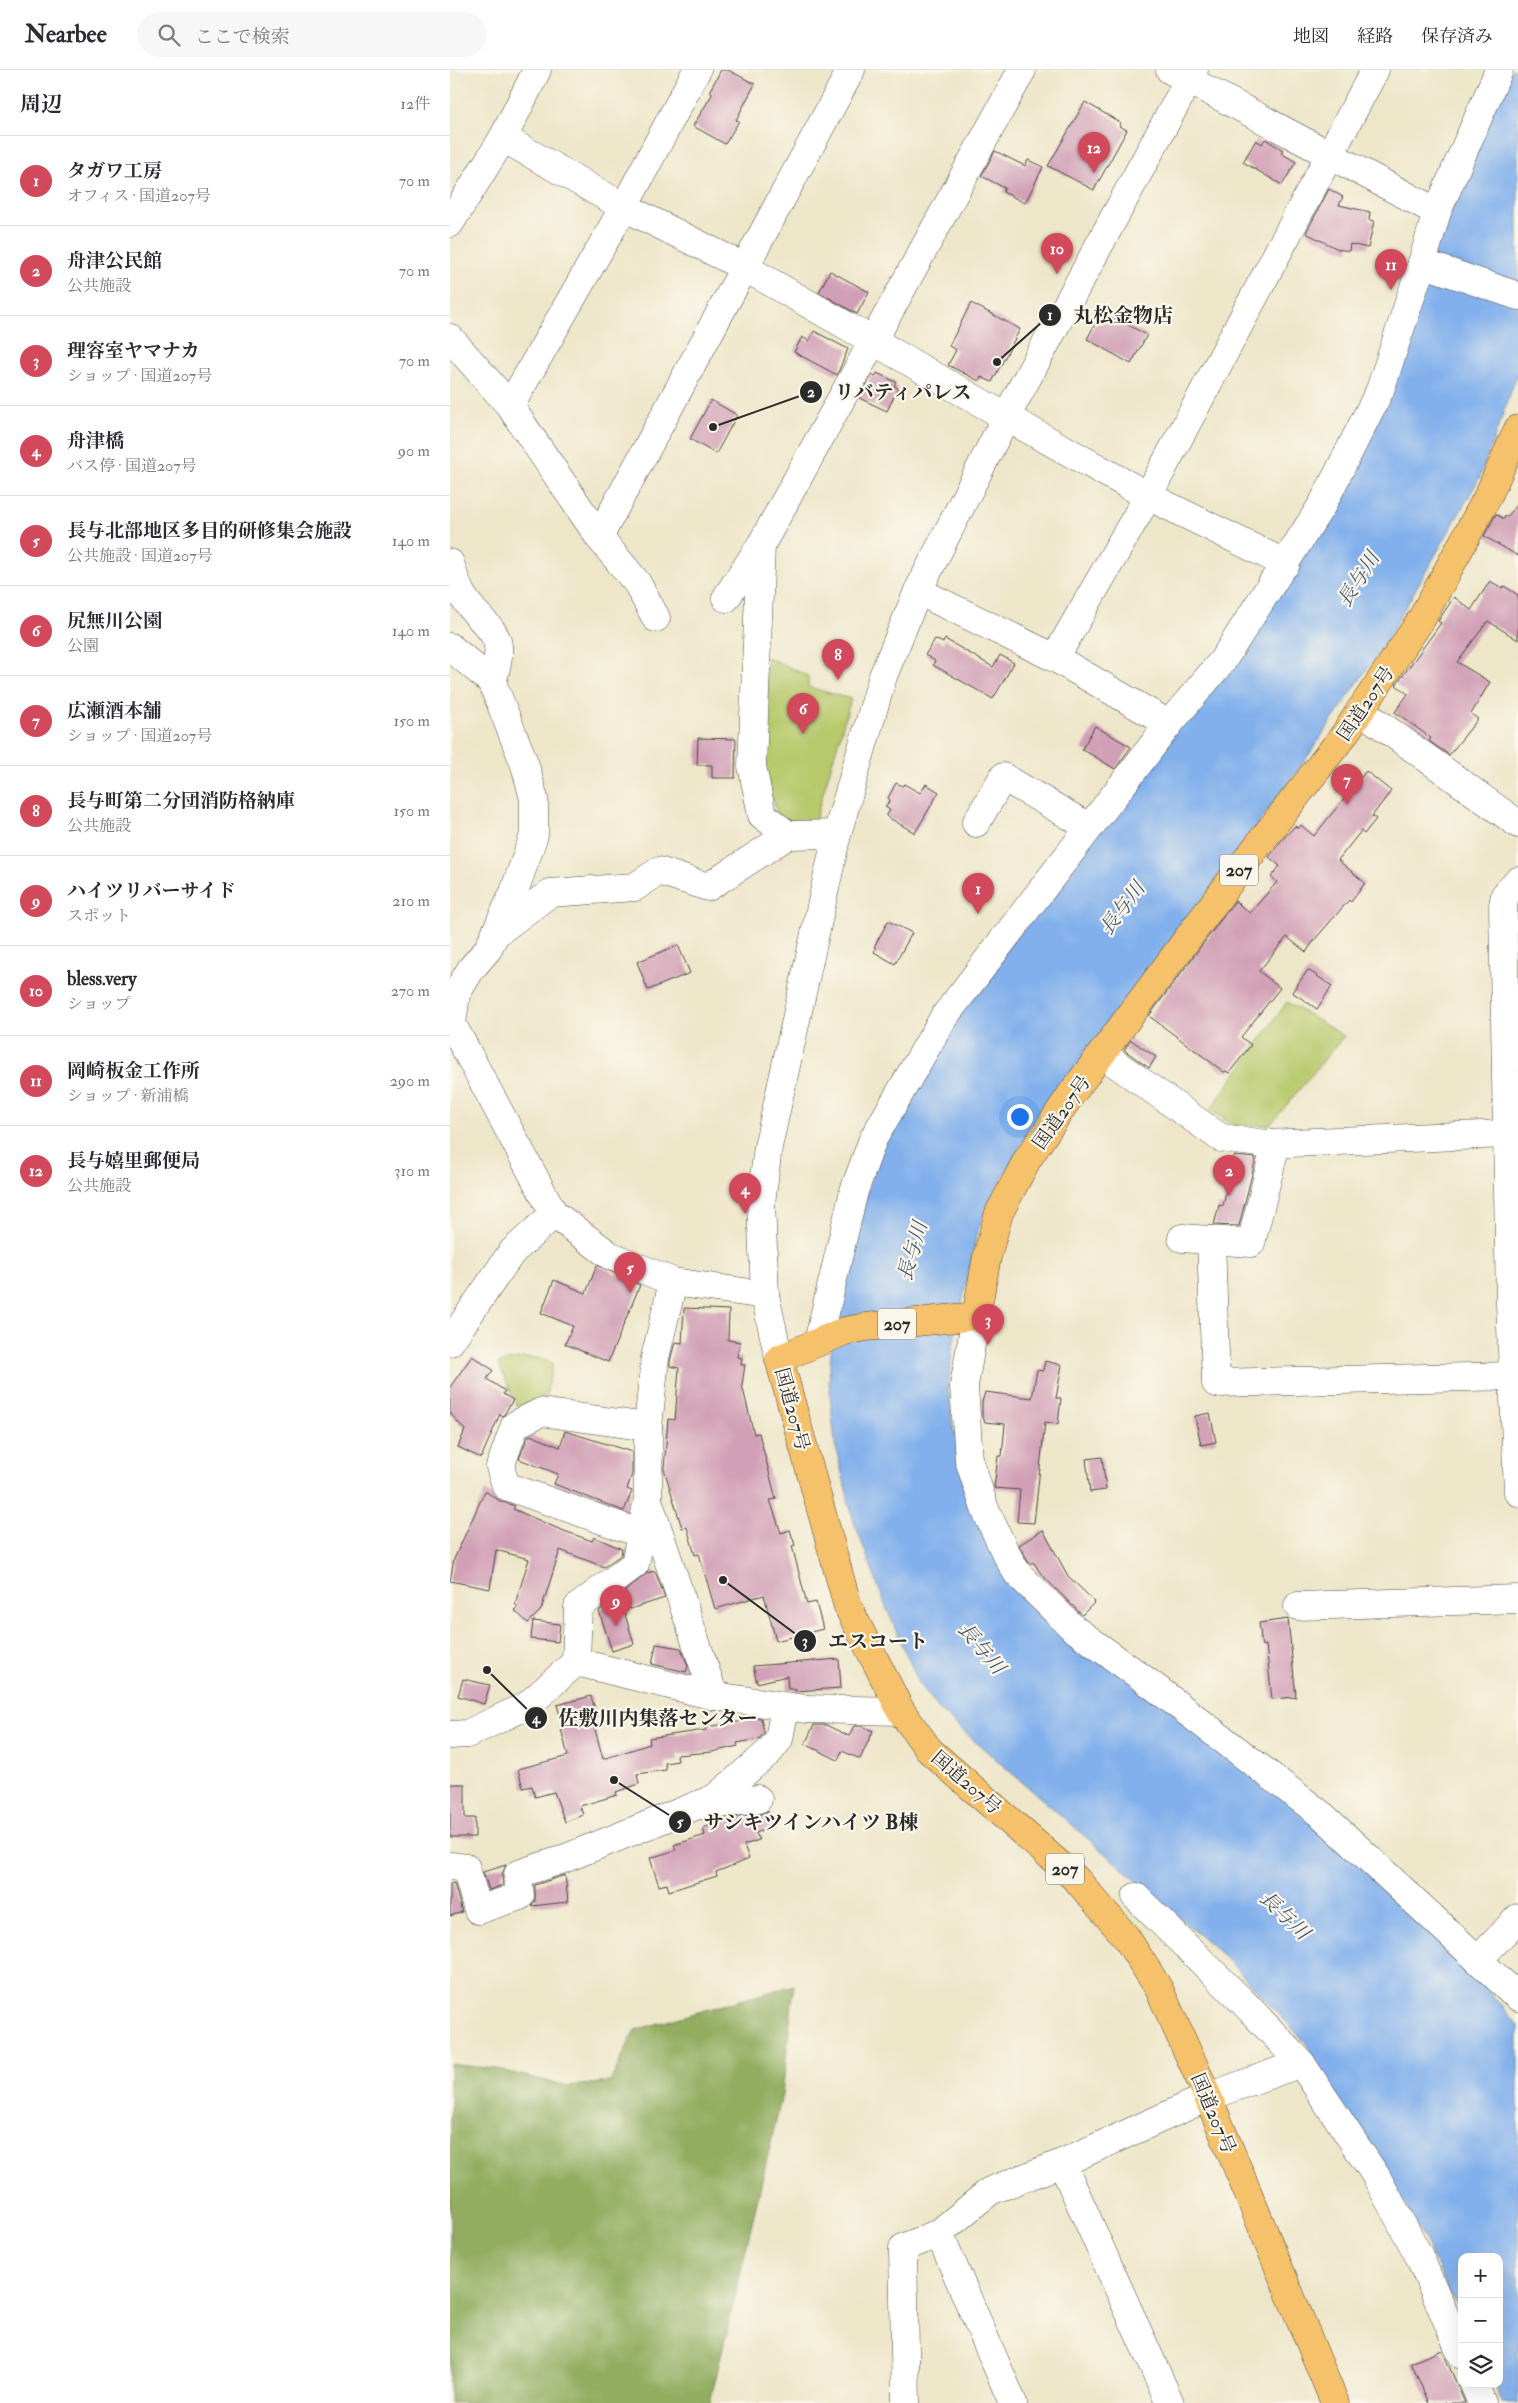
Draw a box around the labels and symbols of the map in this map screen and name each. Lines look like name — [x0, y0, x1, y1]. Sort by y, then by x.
pin: 12 — [1078, 132, 1110, 173]
pin: 10 — [1041, 233, 1073, 274]
pin: 11 — [1375, 249, 1407, 290]
callout: 丸松金物店 — [1038, 298, 1183, 333]
text: 丸松金物店 — [1073, 303, 1173, 328]
text: 1 — [1047, 306, 1053, 325]
callout: リバティパレス — [798, 374, 983, 409]
text: リバティパレス — [834, 380, 972, 405]
text: 2 — [807, 383, 815, 402]
water label: 長与川 — [1332, 546, 1386, 611]
pin: 8 — [822, 639, 854, 680]
street label: 国道207号 — [1332, 662, 1400, 746]
pin: 6 — [787, 693, 819, 734]
pin: 7 — [1331, 764, 1363, 805]
road number: 207 — [1220, 854, 1258, 886]
pin: 1 — [962, 873, 994, 914]
water label: 長与川 — [1094, 875, 1152, 940]
street label: 国道207号 — [1028, 1071, 1096, 1154]
your location — [1007, 1104, 1033, 1130]
pin: 2 — [1213, 1155, 1245, 1196]
pin: 4 — [729, 1173, 761, 1214]
water label: 長与川 — [892, 1217, 933, 1283]
pin: 5 — [614, 1252, 646, 1293]
pin: 3 — [972, 1304, 1004, 1345]
road number: 207 — [878, 1308, 916, 1340]
street label: 国道207号 — [769, 1365, 815, 1453]
pin: 9 — [600, 1585, 632, 1626]
water label: 長与川 — [953, 1617, 1012, 1681]
callout: エスコート — [793, 1623, 938, 1658]
text: エスコート — [828, 1629, 928, 1654]
text: 3 — [802, 1632, 808, 1651]
callout: 佐敷川内集落センター — [523, 1700, 768, 1735]
text: 佐敷川内集落センター — [558, 1706, 758, 1731]
text: 4 — [531, 1709, 541, 1728]
street label: 国道207号 — [926, 1746, 1006, 1820]
callout: サシキツインハイツ B棟 — [668, 1805, 930, 1840]
text: サシキツインハイツ B棟 — [704, 1810, 918, 1835]
text: 5 — [677, 1813, 684, 1832]
road number: 207 — [1046, 1854, 1084, 1885]
water label: 長与川 — [1254, 1886, 1316, 1947]
street label: 国道207号 — [1185, 2070, 1241, 2157]

